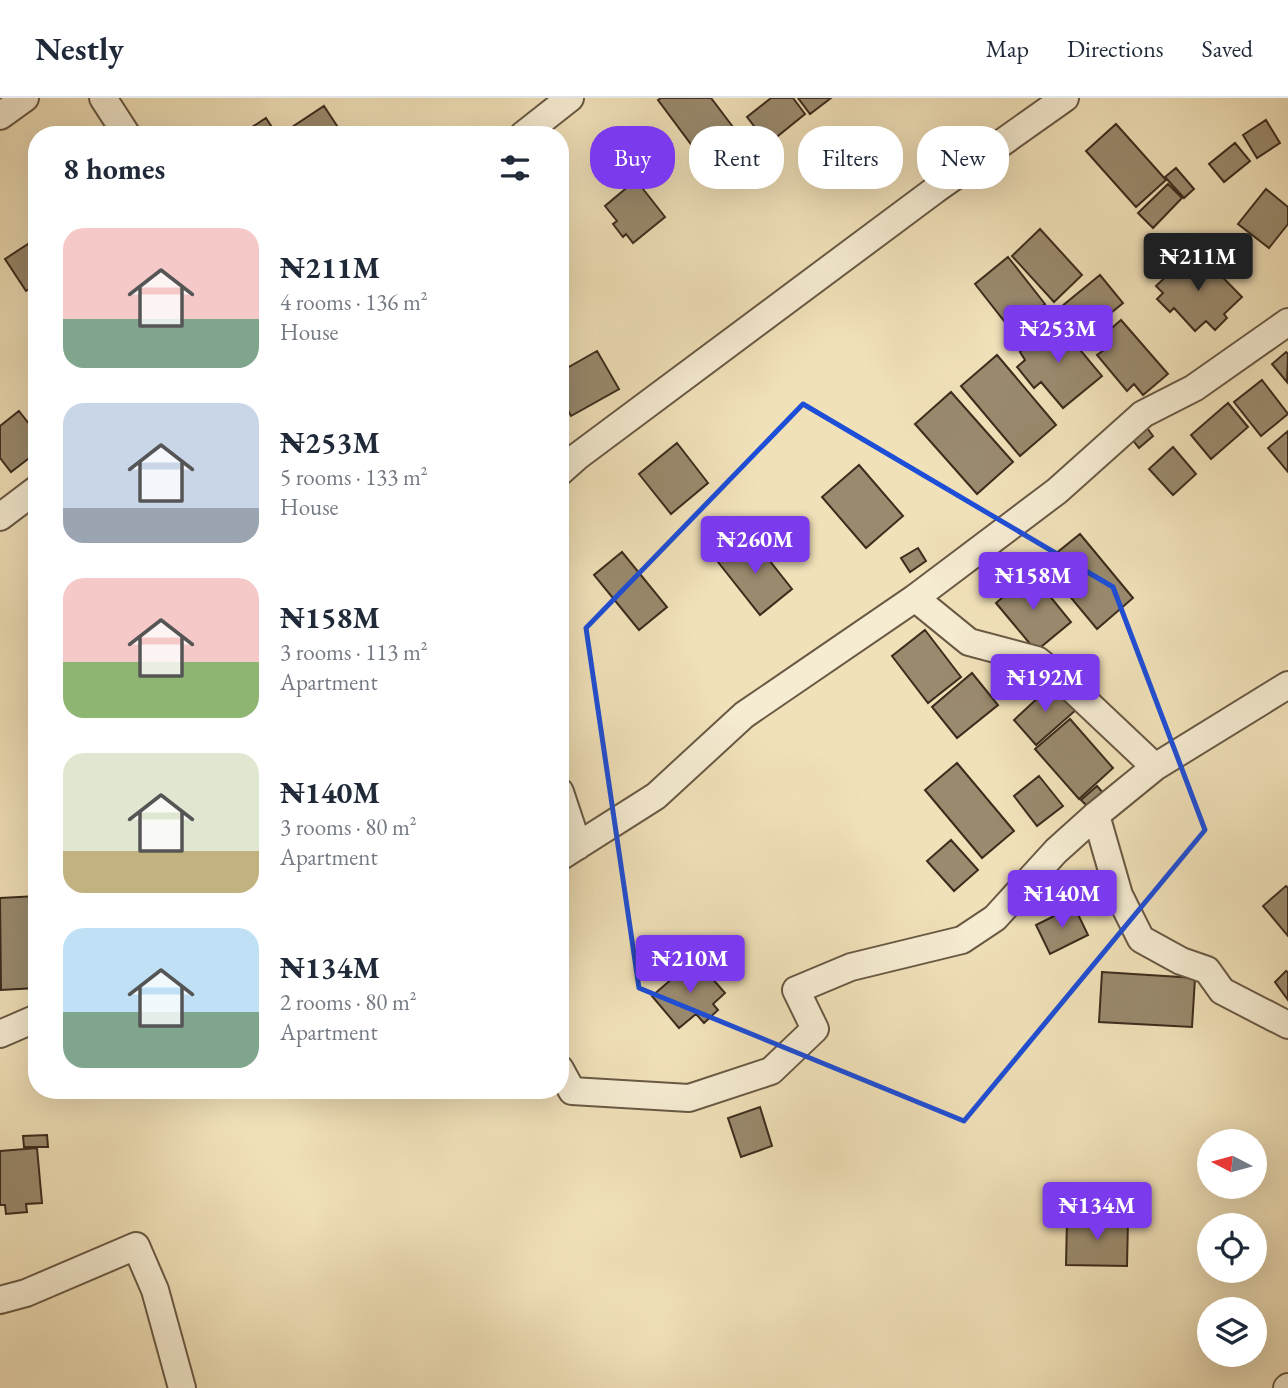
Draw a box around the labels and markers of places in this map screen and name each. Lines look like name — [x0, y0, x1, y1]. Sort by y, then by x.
pin: ₦211M — [1149, 234, 1247, 293]
pin: ₦253M — [1009, 306, 1107, 365]
pin: ₦260M — [706, 517, 804, 576]
pin: ₦158M — [984, 552, 1082, 612]
pin: ₦192M — [996, 654, 1094, 714]
pin: ₦140M — [1013, 870, 1111, 930]
pin: ₦210M — [641, 936, 739, 995]
pin: ₦134M — [1048, 1182, 1146, 1242]

